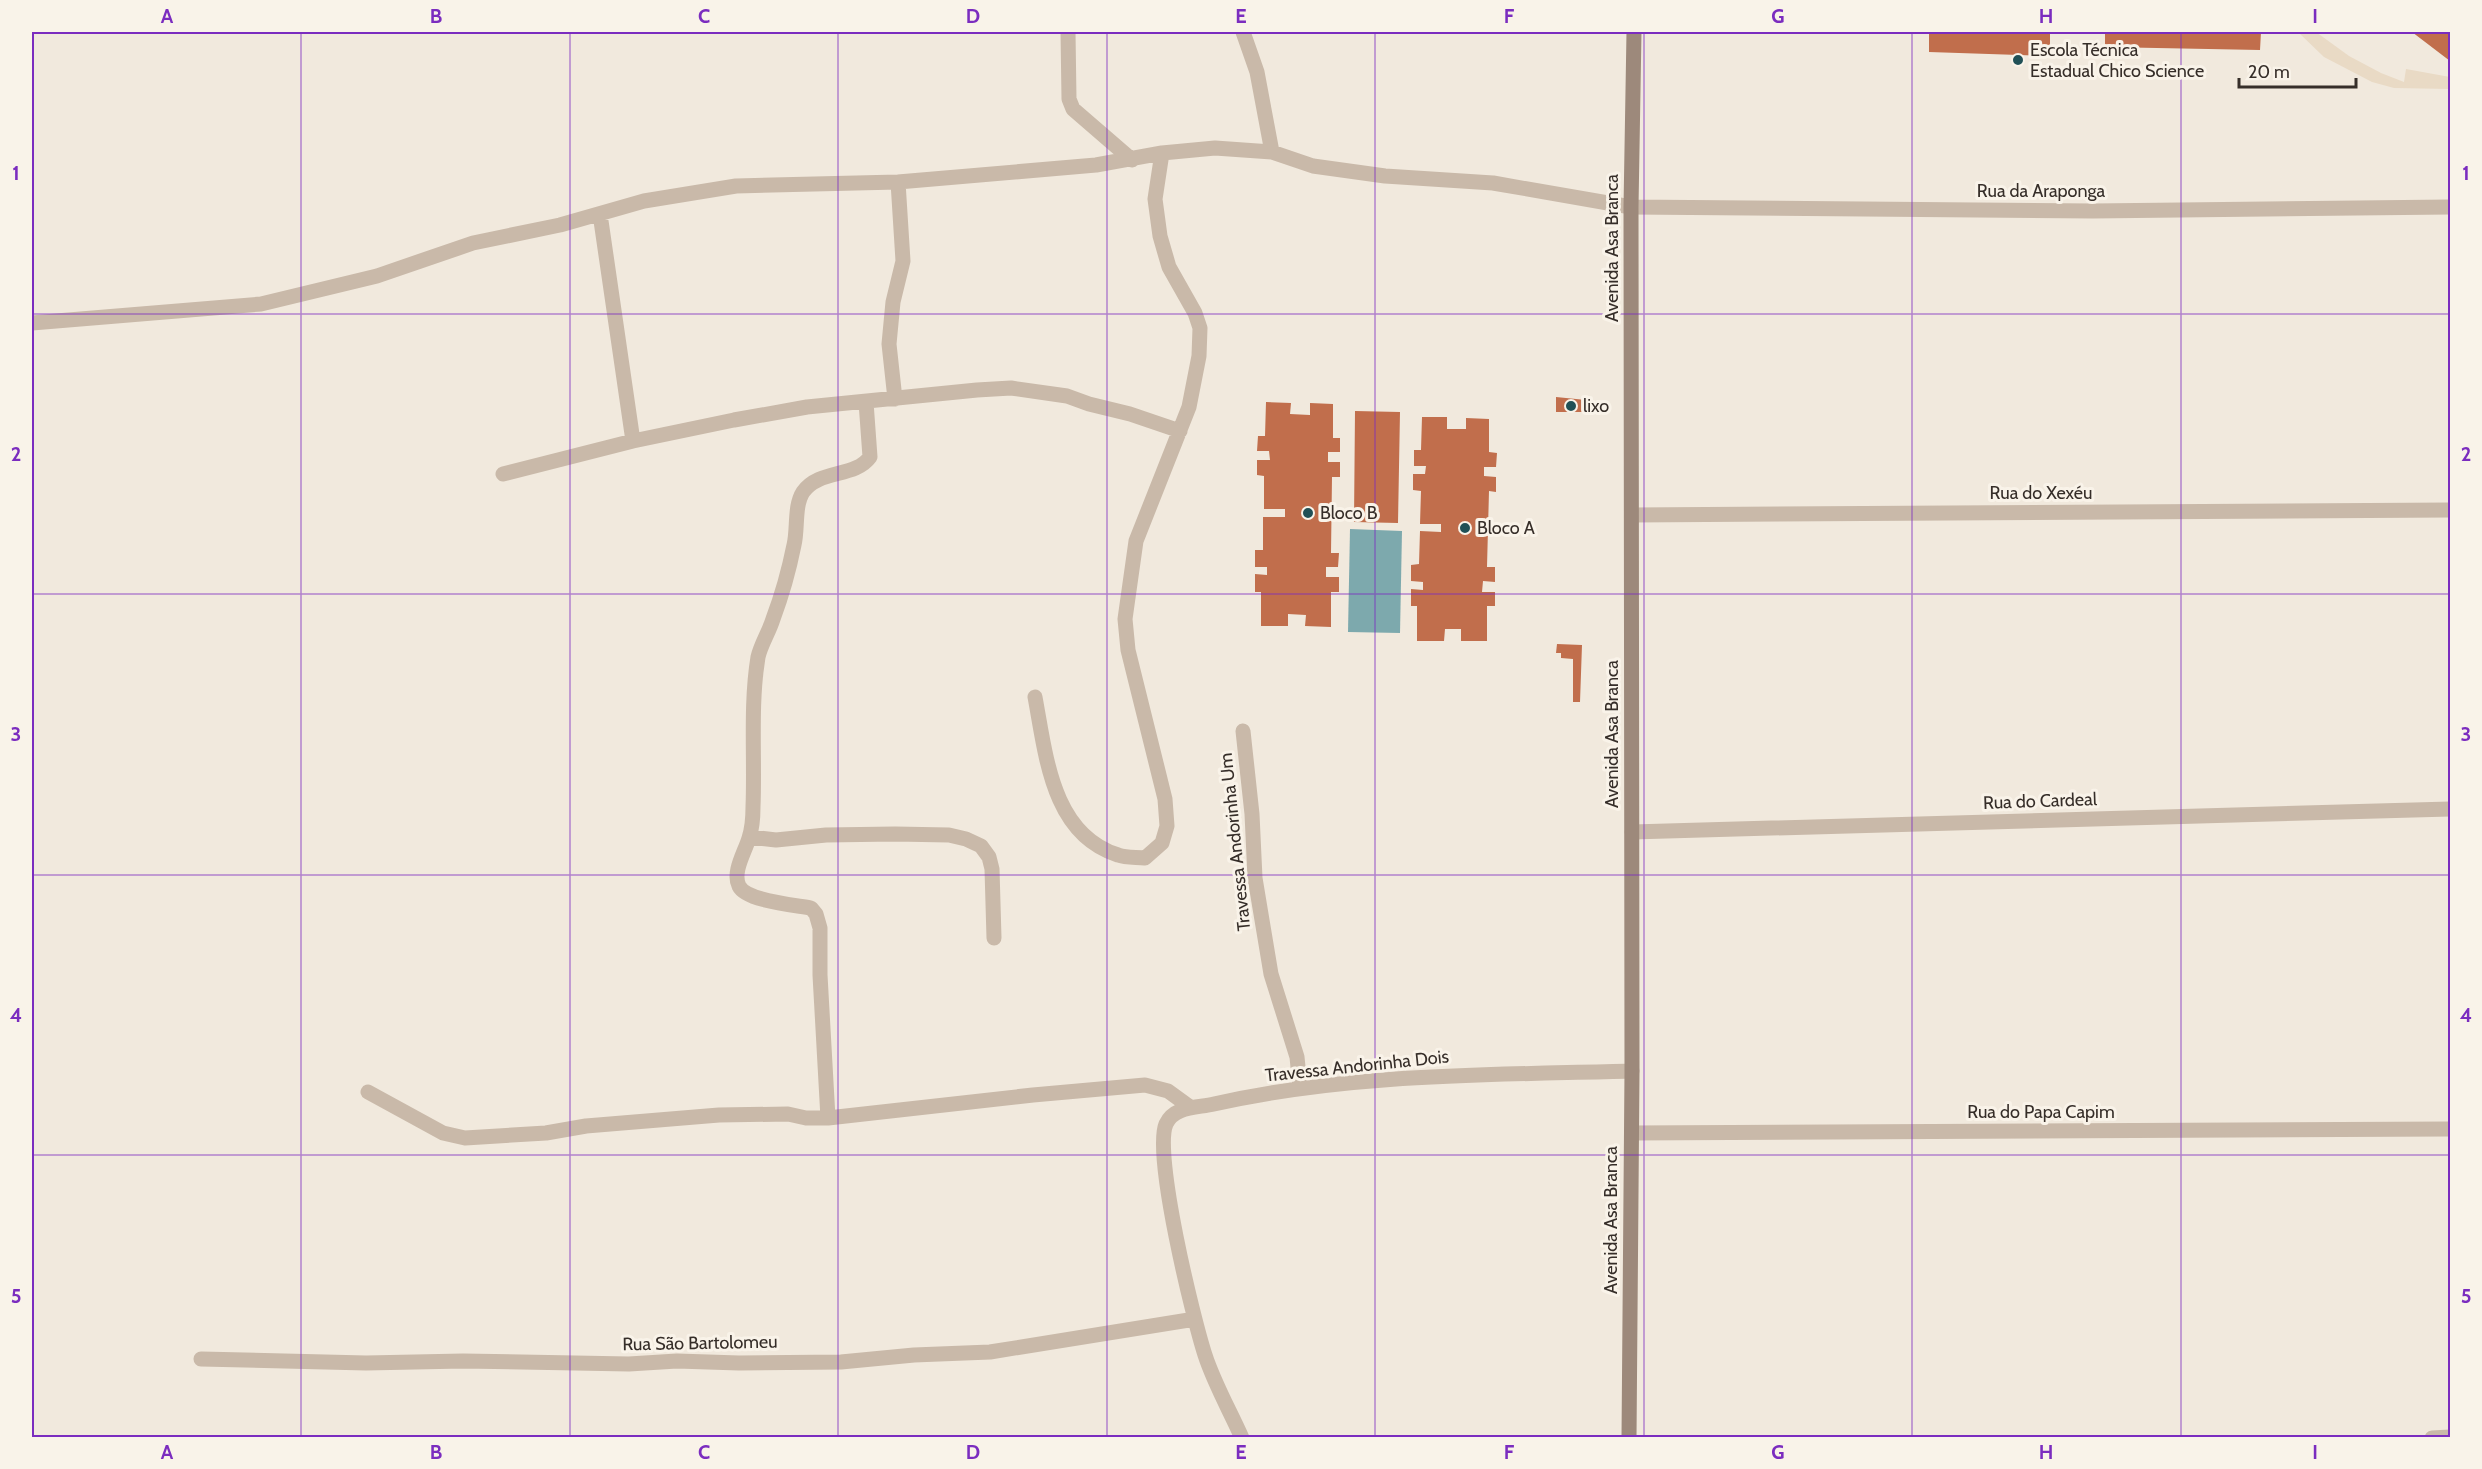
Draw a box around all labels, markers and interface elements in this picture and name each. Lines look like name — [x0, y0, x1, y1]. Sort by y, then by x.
text: A — [161, 4, 174, 28]
text: B — [430, 4, 442, 28]
text: C — [698, 4, 710, 28]
text: D — [966, 4, 980, 28]
text: E — [1235, 4, 1247, 28]
text: F — [1504, 4, 1515, 28]
text: G — [1771, 4, 1785, 28]
text: H — [2039, 4, 2053, 28]
text: I — [2312, 4, 2318, 28]
place label: Escola Técnica Estadual Chico Science — [2030, 39, 2204, 82]
scale bar — [2239, 51, 2356, 89]
marker: Escola Técnica Estadual Chico Science — [2011, 53, 2025, 67]
text: 20 m — [2248, 61, 2290, 83]
text: 1 — [12, 161, 20, 185]
text: 1 — [2462, 161, 2470, 185]
street label: Avenida Asa Branca — [1601, 174, 1623, 322]
street label: Rua da Araponga — [1977, 180, 2106, 202]
place label: lixo — [1583, 395, 1609, 417]
marker: lixo — [1564, 399, 1578, 413]
text: 2 — [11, 442, 21, 466]
text: 2 — [2461, 442, 2471, 466]
street label: Rua do Xexéu — [1990, 482, 2092, 504]
place label: Bloco B — [1320, 502, 1378, 524]
marker: Bloco B — [1301, 506, 1315, 520]
place label: Bloco A — [1477, 517, 1535, 539]
marker: Bloco A — [1458, 521, 1472, 535]
street label: Avenida Asa Branca — [1601, 660, 1623, 808]
text: 3 — [11, 722, 21, 746]
text: 3 — [2461, 722, 2471, 746]
street label: Travessa Andorinha Um — [1215, 752, 1255, 932]
street label: Rua do Cardeal — [1983, 788, 2098, 814]
text: 4 — [10, 1003, 22, 1027]
text: 4 — [2460, 1003, 2472, 1027]
street label: Travessa Andorinha Dois — [1264, 1045, 1450, 1087]
street label: Rua do Papa Capim — [1967, 1101, 2115, 1123]
street label: Avenida Asa Branca — [1600, 1146, 1622, 1294]
text: 5 — [11, 1284, 21, 1308]
text: 5 — [2461, 1284, 2471, 1308]
street label: Rua São Bartolomeu — [622, 1331, 778, 1355]
text: A — [161, 1440, 174, 1464]
text: B — [430, 1440, 442, 1464]
text: C — [698, 1440, 710, 1464]
text: D — [966, 1440, 980, 1464]
text: E — [1235, 1440, 1247, 1464]
text: F — [1504, 1440, 1515, 1464]
text: G — [1771, 1440, 1785, 1464]
text: H — [2039, 1440, 2053, 1464]
text: I — [2312, 1440, 2318, 1464]

